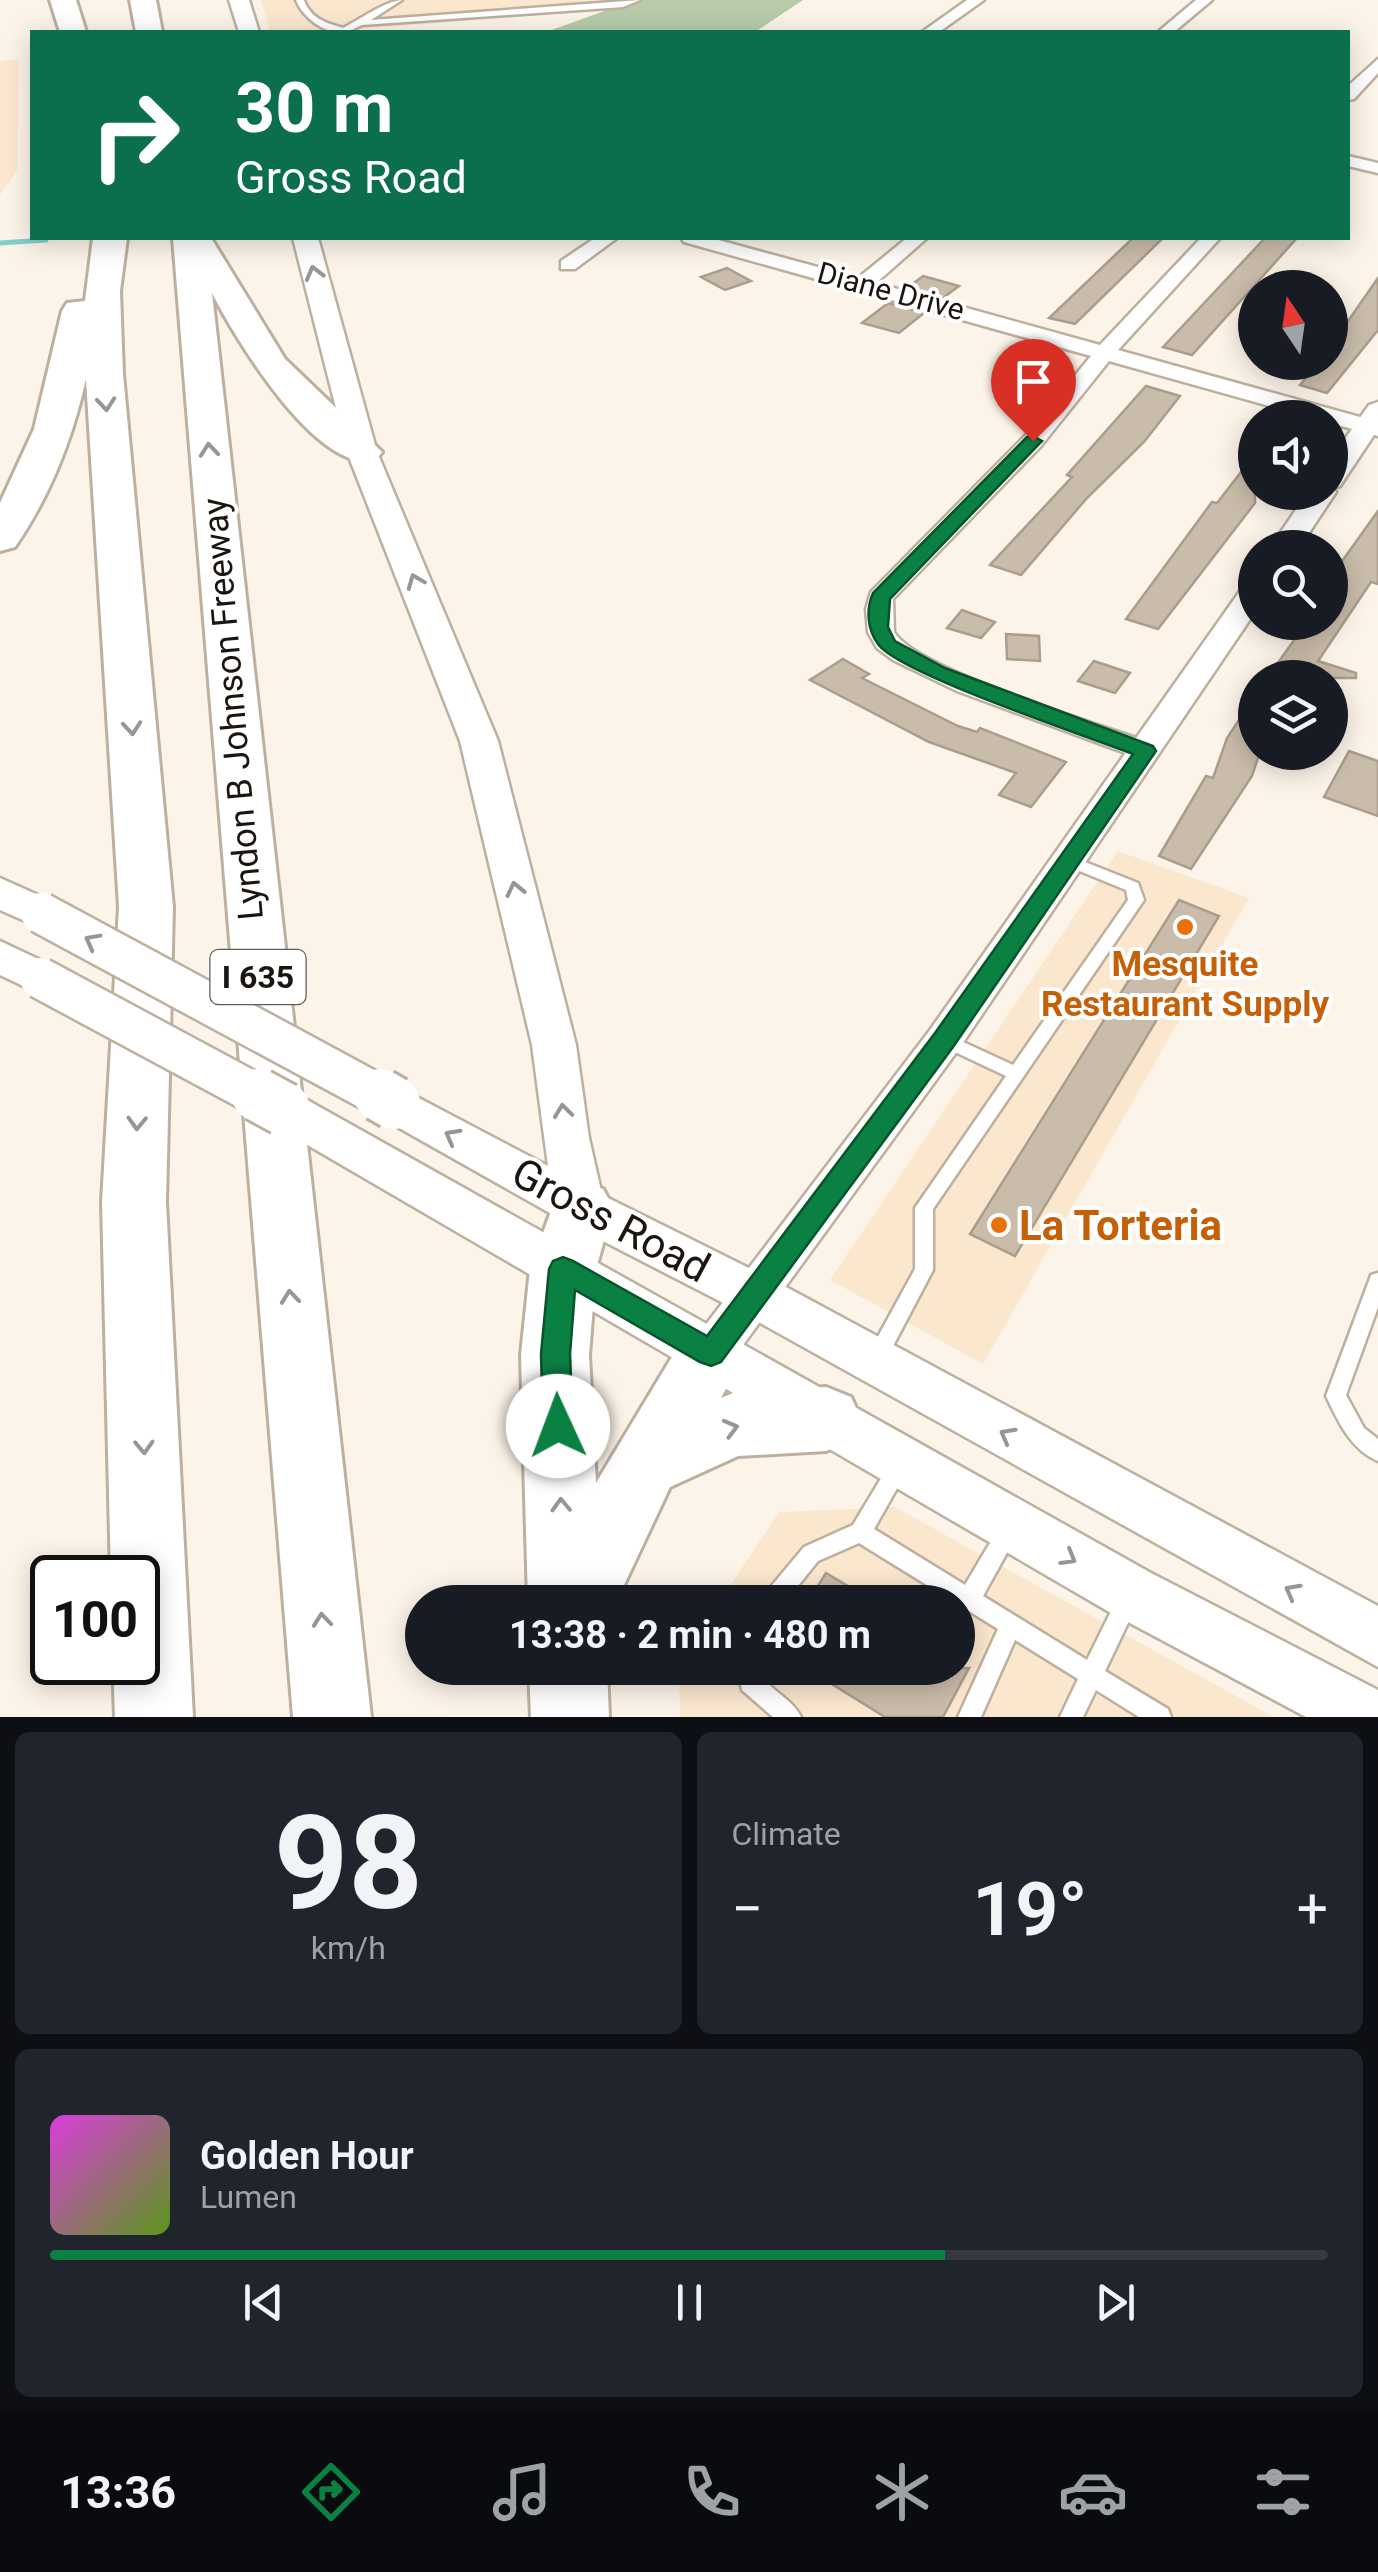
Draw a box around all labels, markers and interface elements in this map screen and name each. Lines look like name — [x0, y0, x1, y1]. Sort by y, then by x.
text: 30 m — [235, 67, 393, 149]
icon: right — [70, 70, 200, 200]
text: Gross Road — [235, 151, 467, 204]
street label: Diane Drive — [814, 255, 968, 327]
one-way arrow — [305, 264, 326, 282]
north arrow — [1238, 270, 1348, 380]
map controls — [1238, 270, 1348, 770]
pin — [991, 339, 1076, 442]
icon: arrive — [1006, 354, 1061, 409]
one-way arrow — [95, 397, 117, 413]
button: sound — [1238, 400, 1348, 510]
one-way arrow — [198, 442, 220, 458]
street label: Lyndon B Johnson Freeway — [194, 496, 272, 922]
button: search — [1238, 530, 1348, 640]
one-way arrow — [406, 573, 426, 591]
button: layers — [1238, 660, 1348, 770]
one-way arrow — [121, 721, 142, 737]
one-way arrow — [506, 881, 527, 898]
marker: Mesquite Restaurant Supply — [1174, 916, 1196, 938]
one-way arrow — [85, 934, 103, 953]
place label: Mesquite Restaurant Supply — [1041, 944, 1329, 1025]
road number: I 635 — [210, 950, 306, 1004]
one-way arrow — [553, 1103, 574, 1120]
one-way arrow — [127, 1115, 148, 1131]
one-way arrow — [444, 1128, 462, 1148]
street label: Gross Road — [504, 1148, 718, 1292]
place label: La Torteria — [1019, 1201, 1222, 1250]
marker: La Torteria — [988, 1214, 1010, 1236]
one-way arrow — [280, 1288, 301, 1304]
position arrow — [506, 1374, 610, 1478]
one-way arrow — [722, 1419, 739, 1440]
one-way arrow — [1000, 1428, 1018, 1448]
one-way arrow — [133, 1440, 154, 1456]
one-way arrow — [551, 1497, 572, 1513]
one-way arrow — [1058, 1546, 1076, 1565]
speed limit sign: 100 — [30, 1555, 160, 1685]
one-way arrow — [1285, 1584, 1303, 1604]
one-way arrow — [312, 1612, 334, 1628]
text: 13:38 · 2 min · 480 m — [509, 1613, 871, 1657]
text: 98 — [274, 1787, 423, 1940]
text: Climate — [732, 1815, 841, 1853]
text: 19° — [972, 1865, 1088, 1953]
text: − — [732, 1877, 763, 1941]
text: + — [1297, 1877, 1328, 1941]
text: km/h — [311, 1929, 386, 1967]
text: Golden Hour — [200, 2134, 414, 2178]
text: Lumen — [200, 2178, 297, 2216]
icon: previous — [236, 2275, 291, 2330]
icon: pause — [662, 2275, 717, 2330]
icon: next — [1088, 2275, 1143, 2330]
icon: directions — [296, 2457, 366, 2527]
icon: music — [487, 2457, 557, 2527]
icon: phone — [677, 2457, 747, 2527]
icon: climate — [867, 2457, 937, 2527]
icon: car — [1058, 2457, 1128, 2527]
icon: filters — [1248, 2457, 1318, 2527]
text: 13:36 — [60, 2466, 176, 2519]

